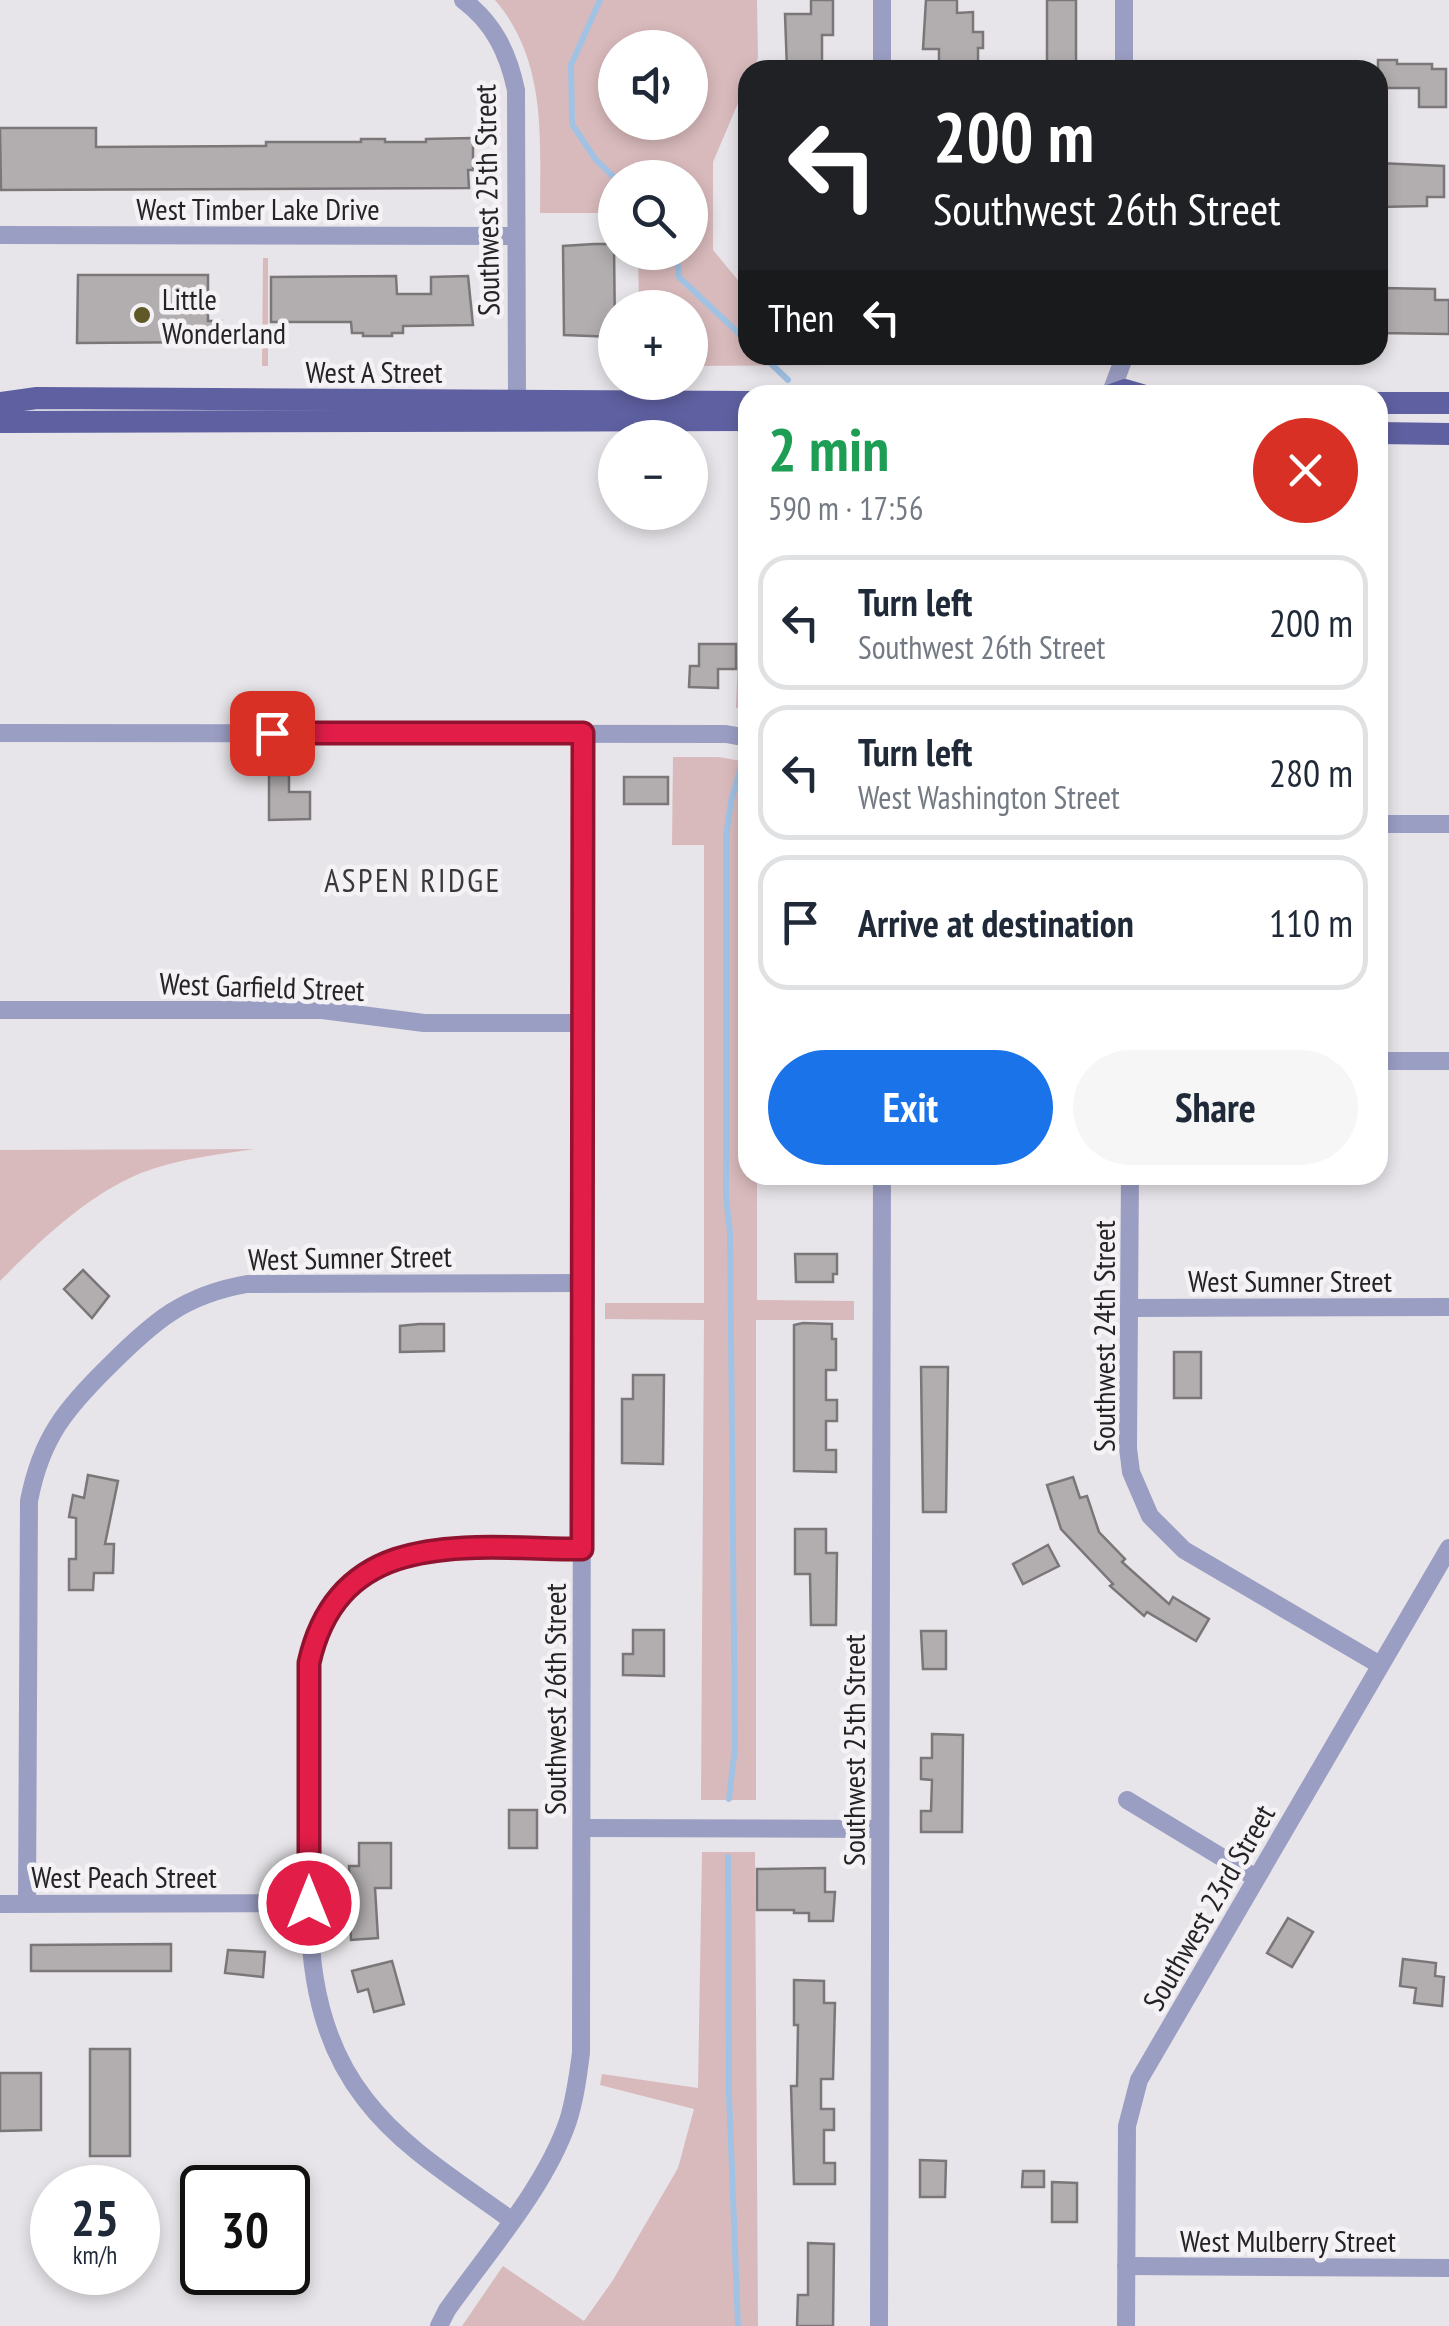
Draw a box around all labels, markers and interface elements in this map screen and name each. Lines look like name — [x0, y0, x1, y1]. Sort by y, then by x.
map controls — [598, 30, 708, 530]
button: sound — [598, 30, 708, 140]
street label: Southwest 25th Street — [464, 83, 508, 316]
text: 200 m — [933, 91, 1094, 181]
icon: left — [768, 100, 898, 230]
button: search — [598, 160, 708, 270]
text: Southwest 26th Street — [933, 179, 1281, 237]
street label: West Timber Lake Drive — [136, 189, 380, 228]
place label: Little Wonderland — [162, 279, 286, 352]
button: + — [598, 290, 708, 400]
icon: left — [854, 290, 909, 345]
text: Then — [768, 293, 834, 342]
marker: Little Wonderland — [131, 304, 153, 326]
street label: West A Street — [305, 352, 443, 391]
text: 2 min — [768, 410, 889, 488]
button: close — [1253, 418, 1358, 523]
button: − — [598, 420, 708, 530]
text: 590 m · 17:56 — [768, 487, 923, 529]
text: Turn left — [858, 577, 972, 626]
icon: left — [773, 595, 828, 650]
text: 200 m — [1269, 598, 1353, 647]
text: Southwest 26th Street — [858, 626, 1105, 668]
pin — [230, 691, 315, 776]
icon: arrive — [245, 706, 300, 761]
text: Turn left — [858, 727, 972, 776]
icon: left — [773, 745, 828, 800]
text: 280 m — [1269, 748, 1353, 797]
text: West Washington Street — [858, 776, 1120, 818]
district label: ASPEN RIDGE — [324, 859, 502, 901]
icon: arrive — [773, 895, 828, 950]
text: Arrive at destination — [858, 898, 1134, 947]
text: 110 m — [1269, 898, 1353, 947]
street label: West Garfield Street — [159, 963, 366, 1009]
button: Exit — [768, 1050, 1053, 1165]
button: Share — [1073, 1050, 1358, 1165]
street label: Southwest 24th Street — [1084, 1219, 1123, 1452]
street label: West Sumner Street — [248, 1236, 453, 1278]
street label: West Sumner Street — [1188, 1261, 1393, 1300]
street label: Southwest 26th Street — [535, 1582, 574, 1815]
street label: Southwest 25th Street — [834, 1633, 873, 1866]
street label: Southwest 23rd Street — [1133, 1796, 1283, 2017]
position arrow — [257, 1851, 361, 1955]
street label: West Peach Street — [31, 1857, 218, 1896]
speed limit sign: 30 — [180, 2165, 310, 2295]
text: 25 — [71, 2185, 119, 2250]
street label: West Mulberry Street — [1180, 2221, 1397, 2260]
text: km/h — [73, 2239, 117, 2271]

